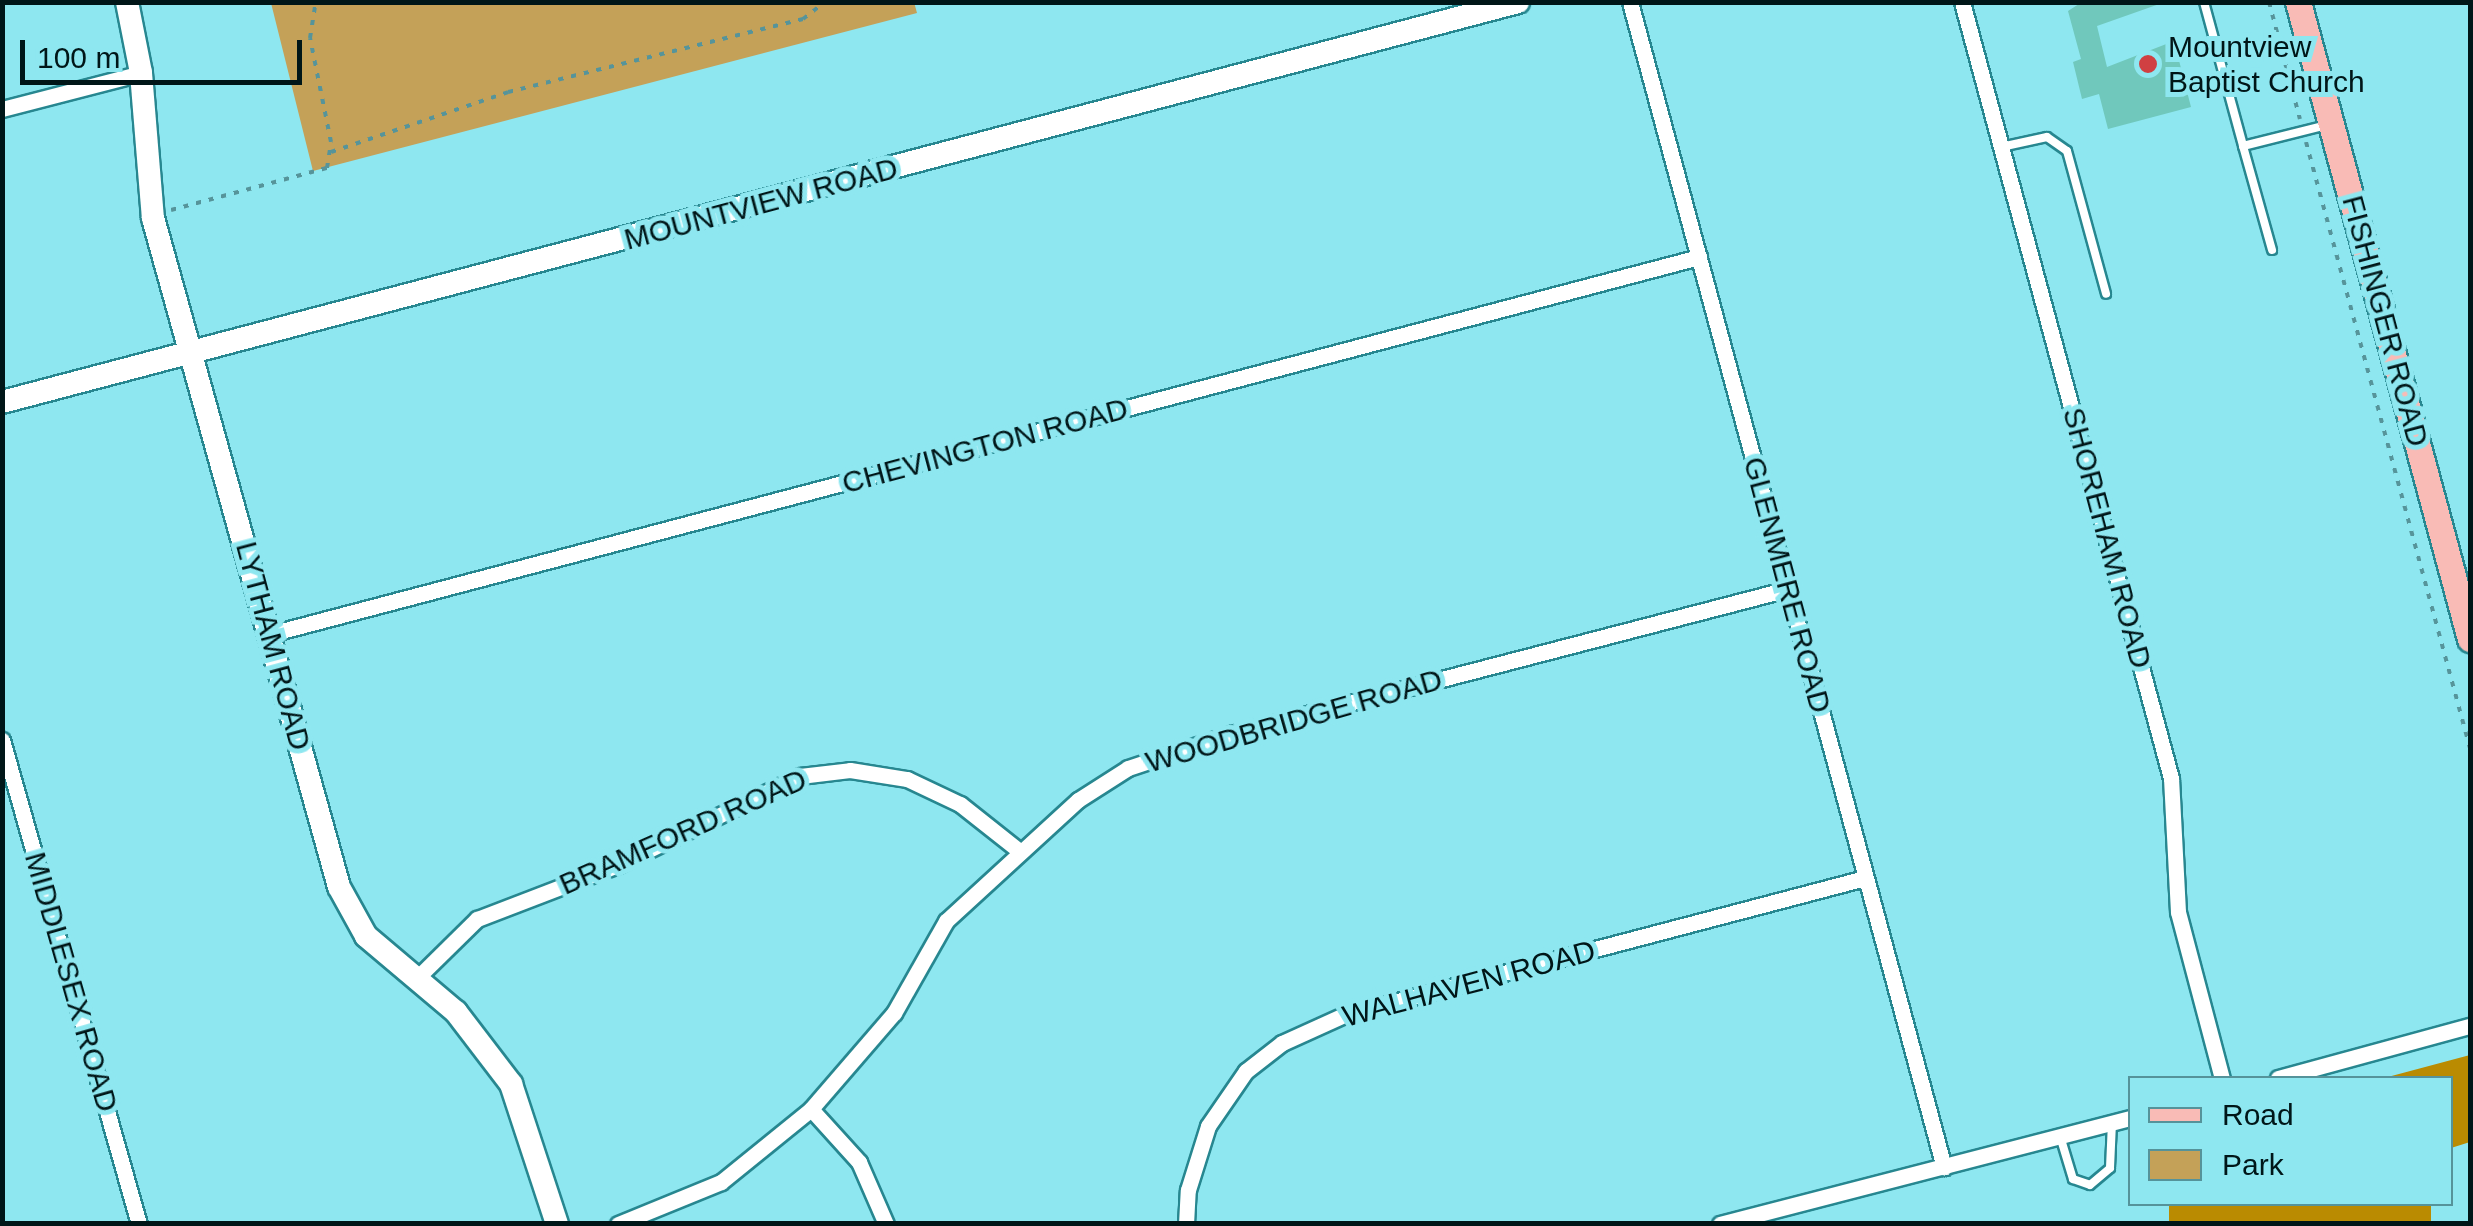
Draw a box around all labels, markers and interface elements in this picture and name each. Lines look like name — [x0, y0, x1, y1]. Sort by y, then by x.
scale bar — [25, 20, 308, 82]
place label: Mountview Baptist Church — [2168, 29, 2365, 100]
text: 100 m — [37, 41, 120, 74]
marker: Mountview Baptist Church — [2137, 53, 2159, 75]
street label: MOUNTVIEW ROAD — [620, 150, 902, 258]
street label: FISHINGER ROAD — [2334, 192, 2436, 450]
street label: CHEVINGTON ROAD — [838, 391, 1132, 501]
street label: SHOREHAM ROAD — [2055, 404, 2159, 672]
street label: GLENMERE ROAD — [1736, 453, 1838, 717]
street label: LYTHAM ROAD — [228, 538, 318, 754]
street label: WOODBRIDGE ROAD — [1142, 661, 1446, 781]
street label: BRAMFORD ROAD — [554, 761, 812, 903]
street label: MIDDLESEX ROAD — [17, 848, 125, 1116]
street label: WALHAVEN ROAD — [1339, 933, 1599, 1035]
legend — [2128, 1076, 2453, 1206]
text: Road — [2222, 1098, 2294, 1131]
text: Park — [2222, 1148, 2284, 1181]

